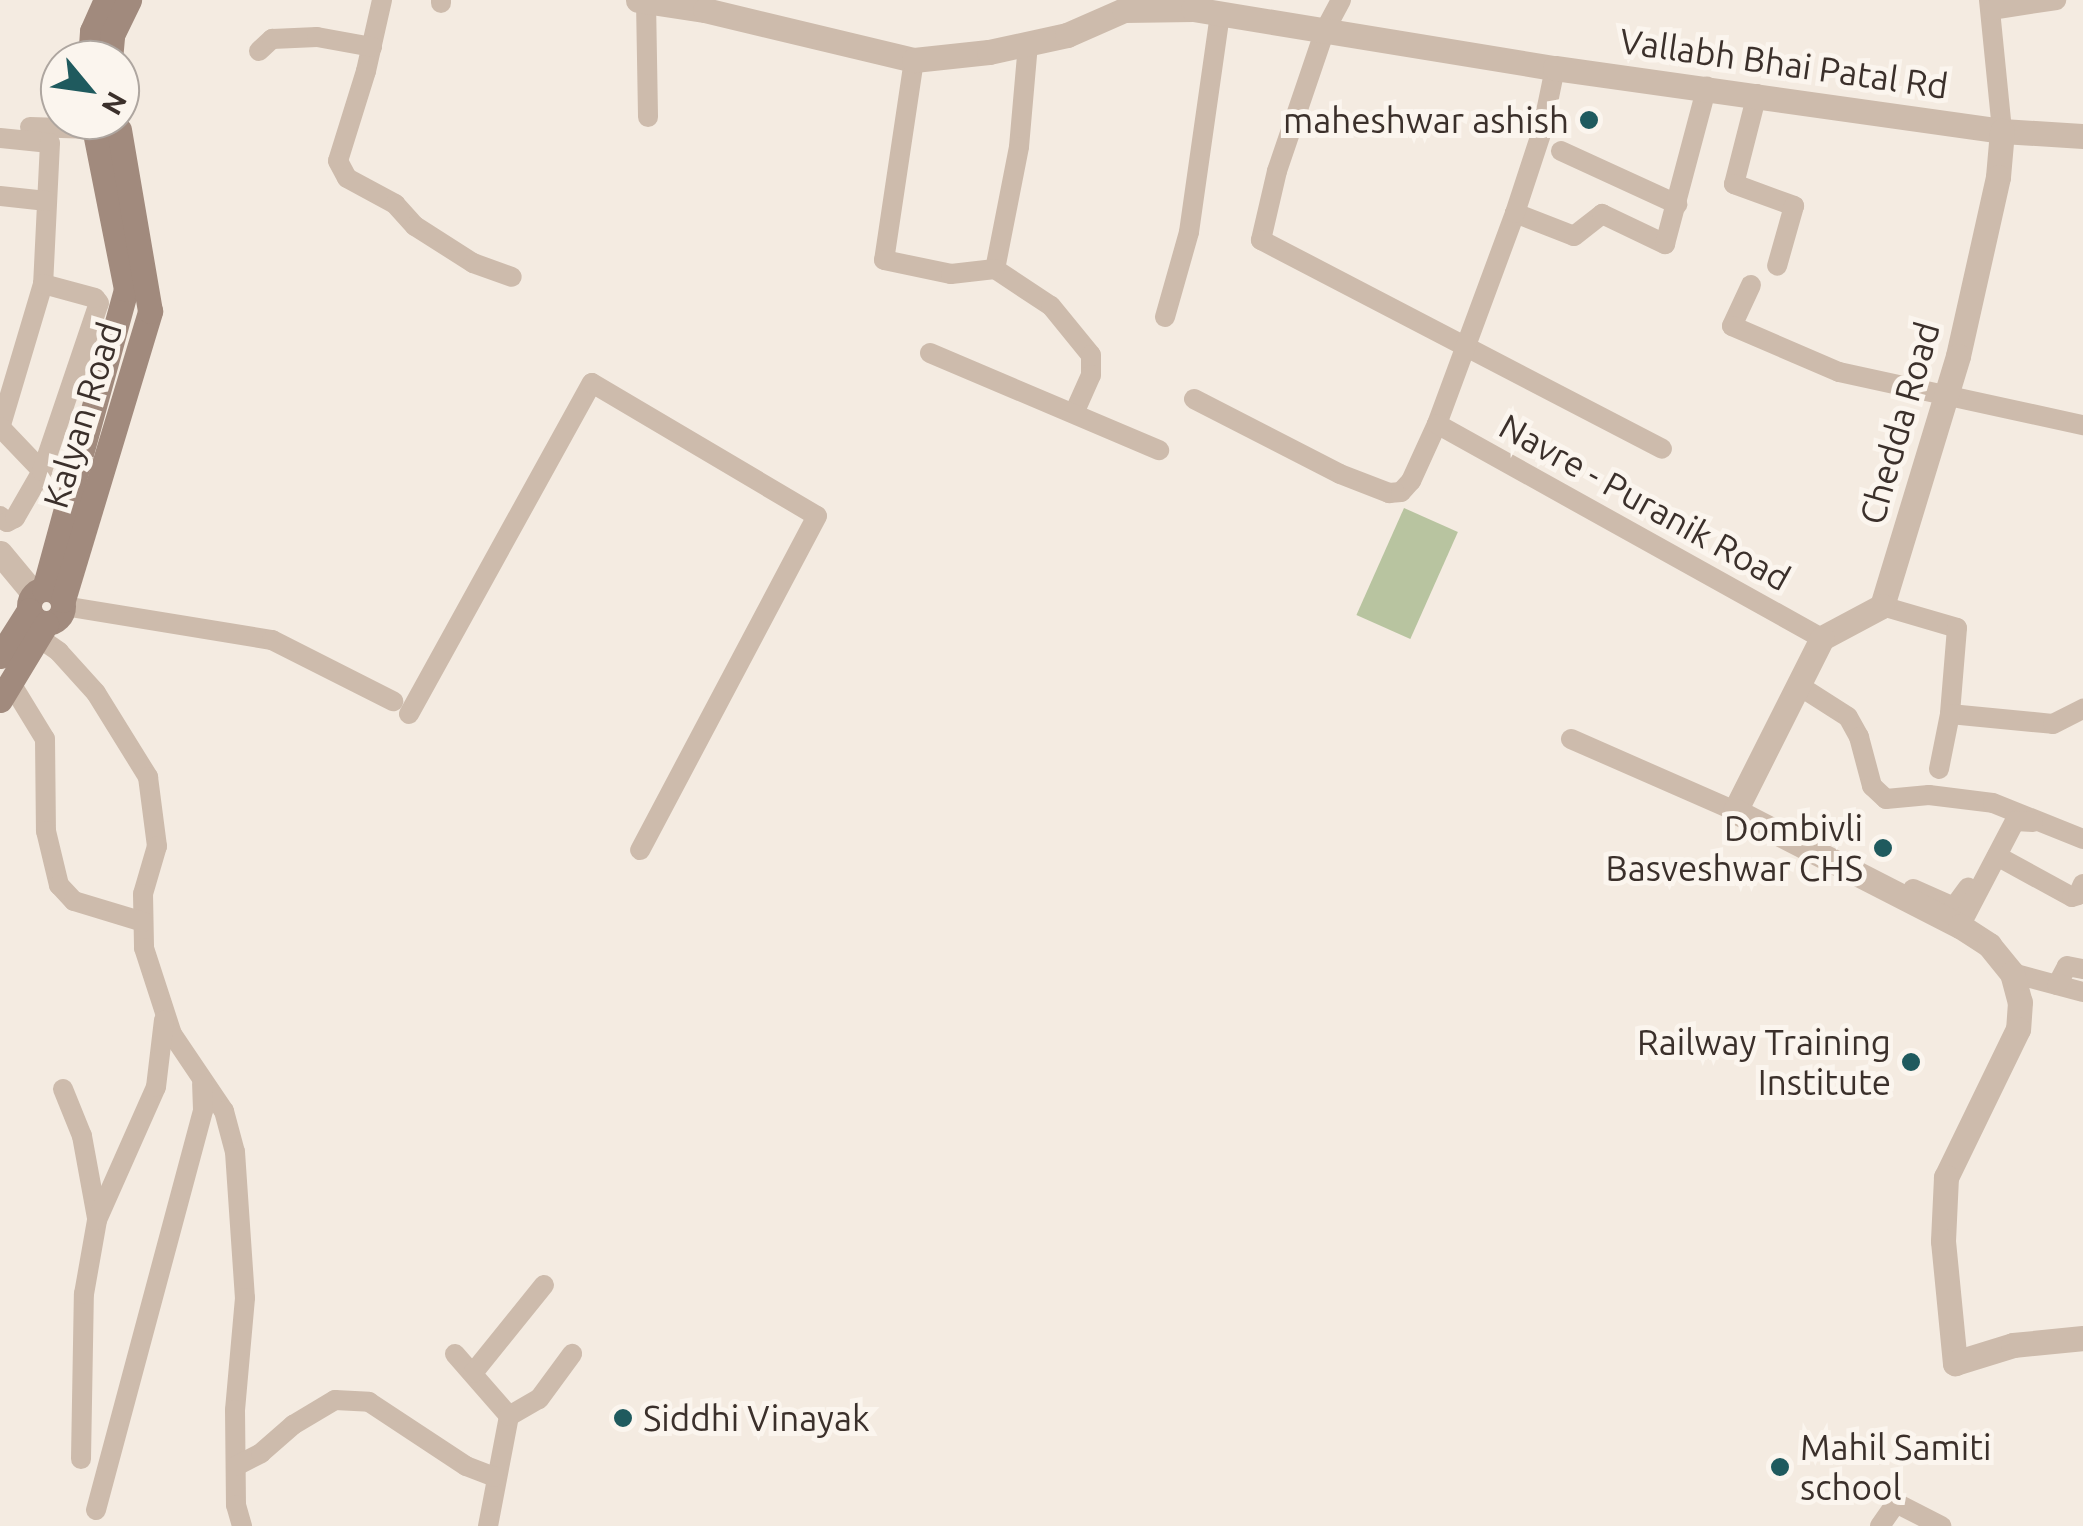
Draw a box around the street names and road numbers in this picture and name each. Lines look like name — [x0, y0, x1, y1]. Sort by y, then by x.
street label: Vallabh Bhai Patal Rd — [1617, 19, 1951, 107]
street label: Kalyan Road — [34, 317, 130, 513]
street label: Chedda Road — [1850, 317, 1948, 529]
street label: Navre - Puranik Road — [1492, 405, 1798, 599]

